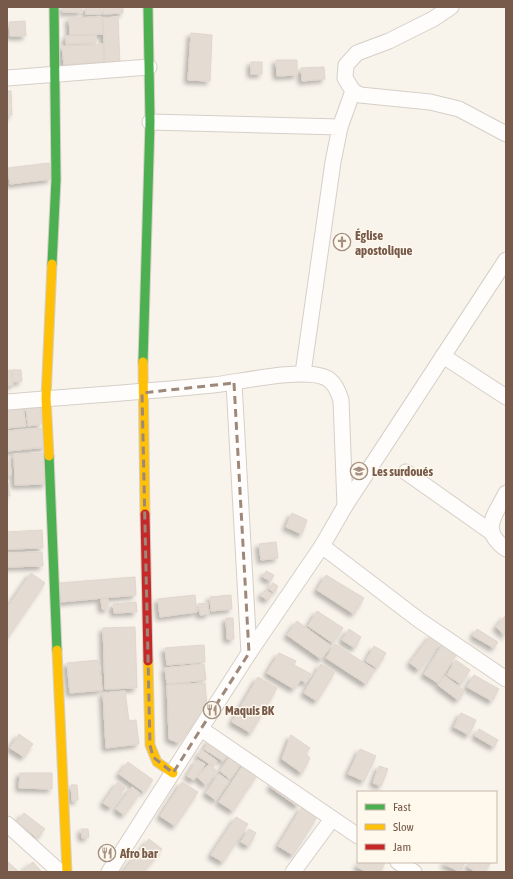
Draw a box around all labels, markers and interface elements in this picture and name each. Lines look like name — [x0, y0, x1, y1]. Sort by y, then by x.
place label: Église apostolique — [355, 228, 413, 258]
church icon: Église apostolique — [332, 232, 352, 252]
school or university icon: Les surdoués — [349, 461, 369, 481]
place label: Les surdoués — [372, 464, 433, 479]
restaurant icon: Maquis BK — [202, 700, 222, 720]
place label: Maquis BK — [225, 703, 275, 718]
legend — [357, 791, 497, 863]
text: Fast — [393, 800, 411, 814]
text: Slow — [393, 820, 414, 834]
text: Jam — [393, 840, 411, 854]
restaurant icon: Afro bar — [97, 843, 117, 863]
place label: Afro bar — [119, 846, 159, 861]

